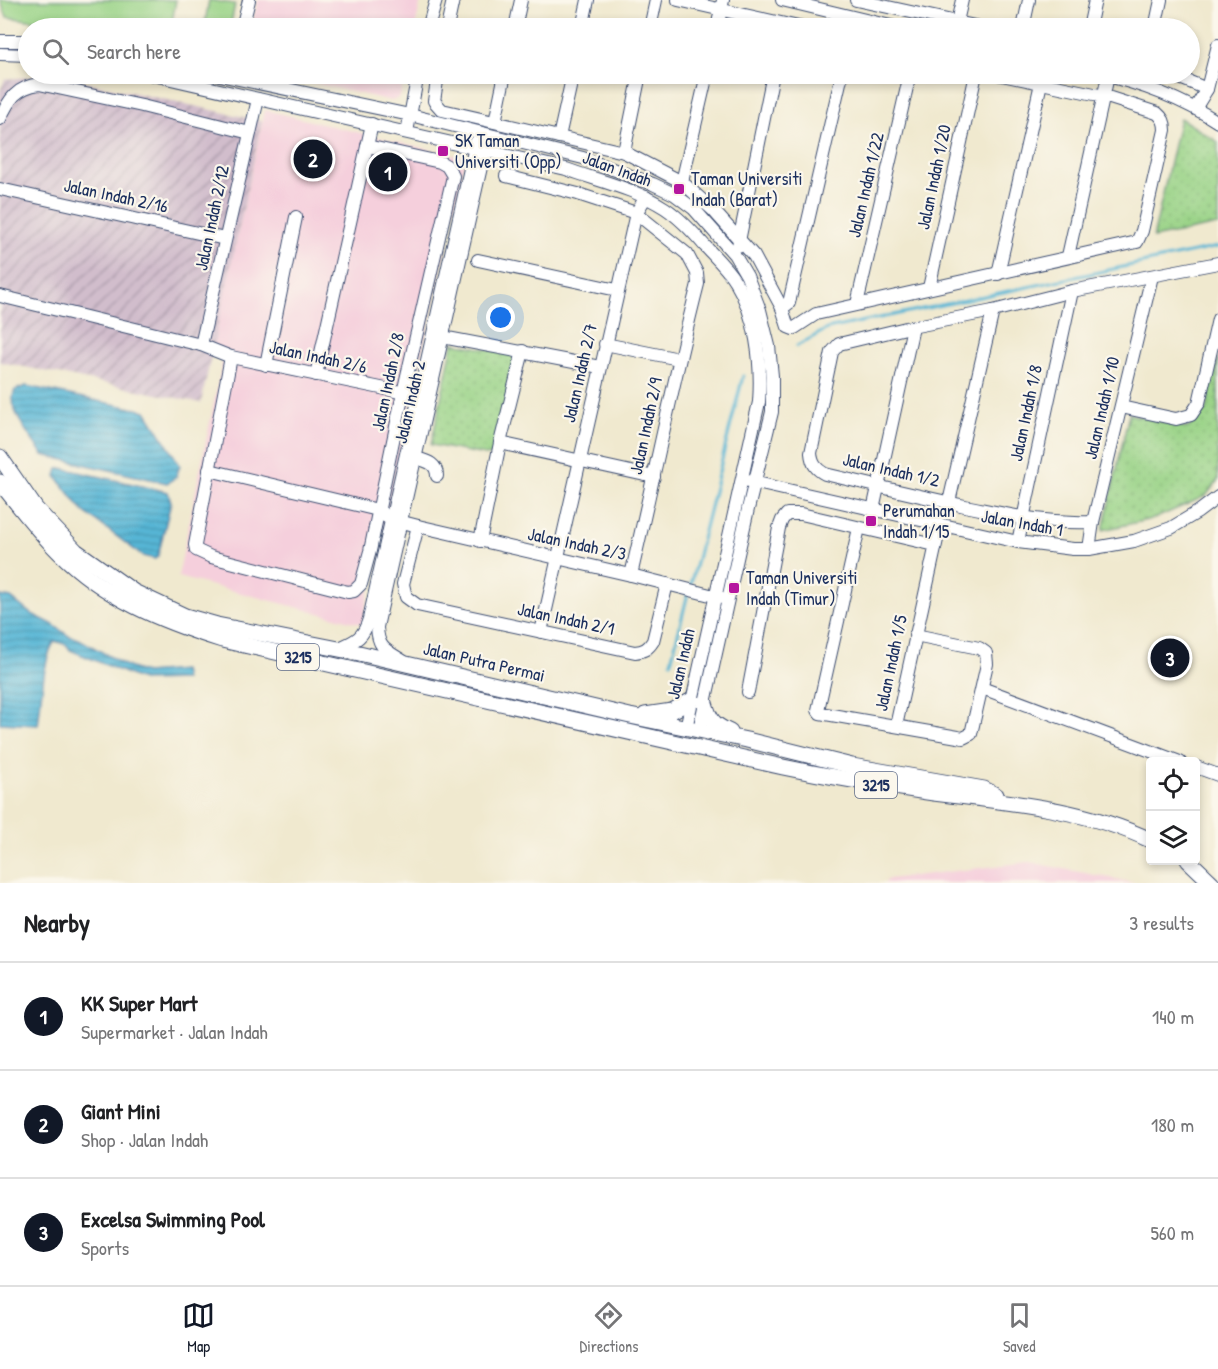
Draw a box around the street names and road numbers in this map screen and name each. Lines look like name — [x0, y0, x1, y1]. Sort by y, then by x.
street label: Jalan Indah 1/20 — [910, 122, 957, 232]
street label: Jalan Indah 1/22 — [841, 129, 890, 240]
street label: Jalan Indah — [579, 144, 656, 193]
street label: Jalan Indah 2/12 — [188, 162, 235, 273]
street label: Jalan Indah 2/16 — [62, 172, 170, 219]
street label: Jalan Indah 2/7 — [556, 321, 603, 425]
street label: Jalan Indah 2/8 — [367, 331, 409, 433]
street label: Jalan Indah 2/6 — [267, 334, 369, 379]
street label: Jalan Indah 1/10 — [1078, 354, 1125, 462]
street label: Jalan Indah 2 — [390, 358, 430, 446]
street label: Jalan Indah 1/8 — [1003, 362, 1048, 463]
street label: Jalan Indah 2/9 — [623, 375, 668, 477]
street label: Jalan Indah 1/2 — [840, 446, 942, 493]
street label: Jalan Indah 1 — [979, 503, 1065, 542]
street label: Jalan Indah 2/3 — [526, 521, 629, 566]
street label: Jalan Indah 2/1 — [515, 596, 617, 641]
street label: Jalan Indah 1/5 — [868, 612, 913, 713]
street label: Jalan Indah — [660, 626, 701, 702]
street label: Jalan Putra Permai — [421, 635, 547, 688]
road number: 3215 — [277, 644, 319, 670]
road number: 3215 — [855, 772, 897, 798]

